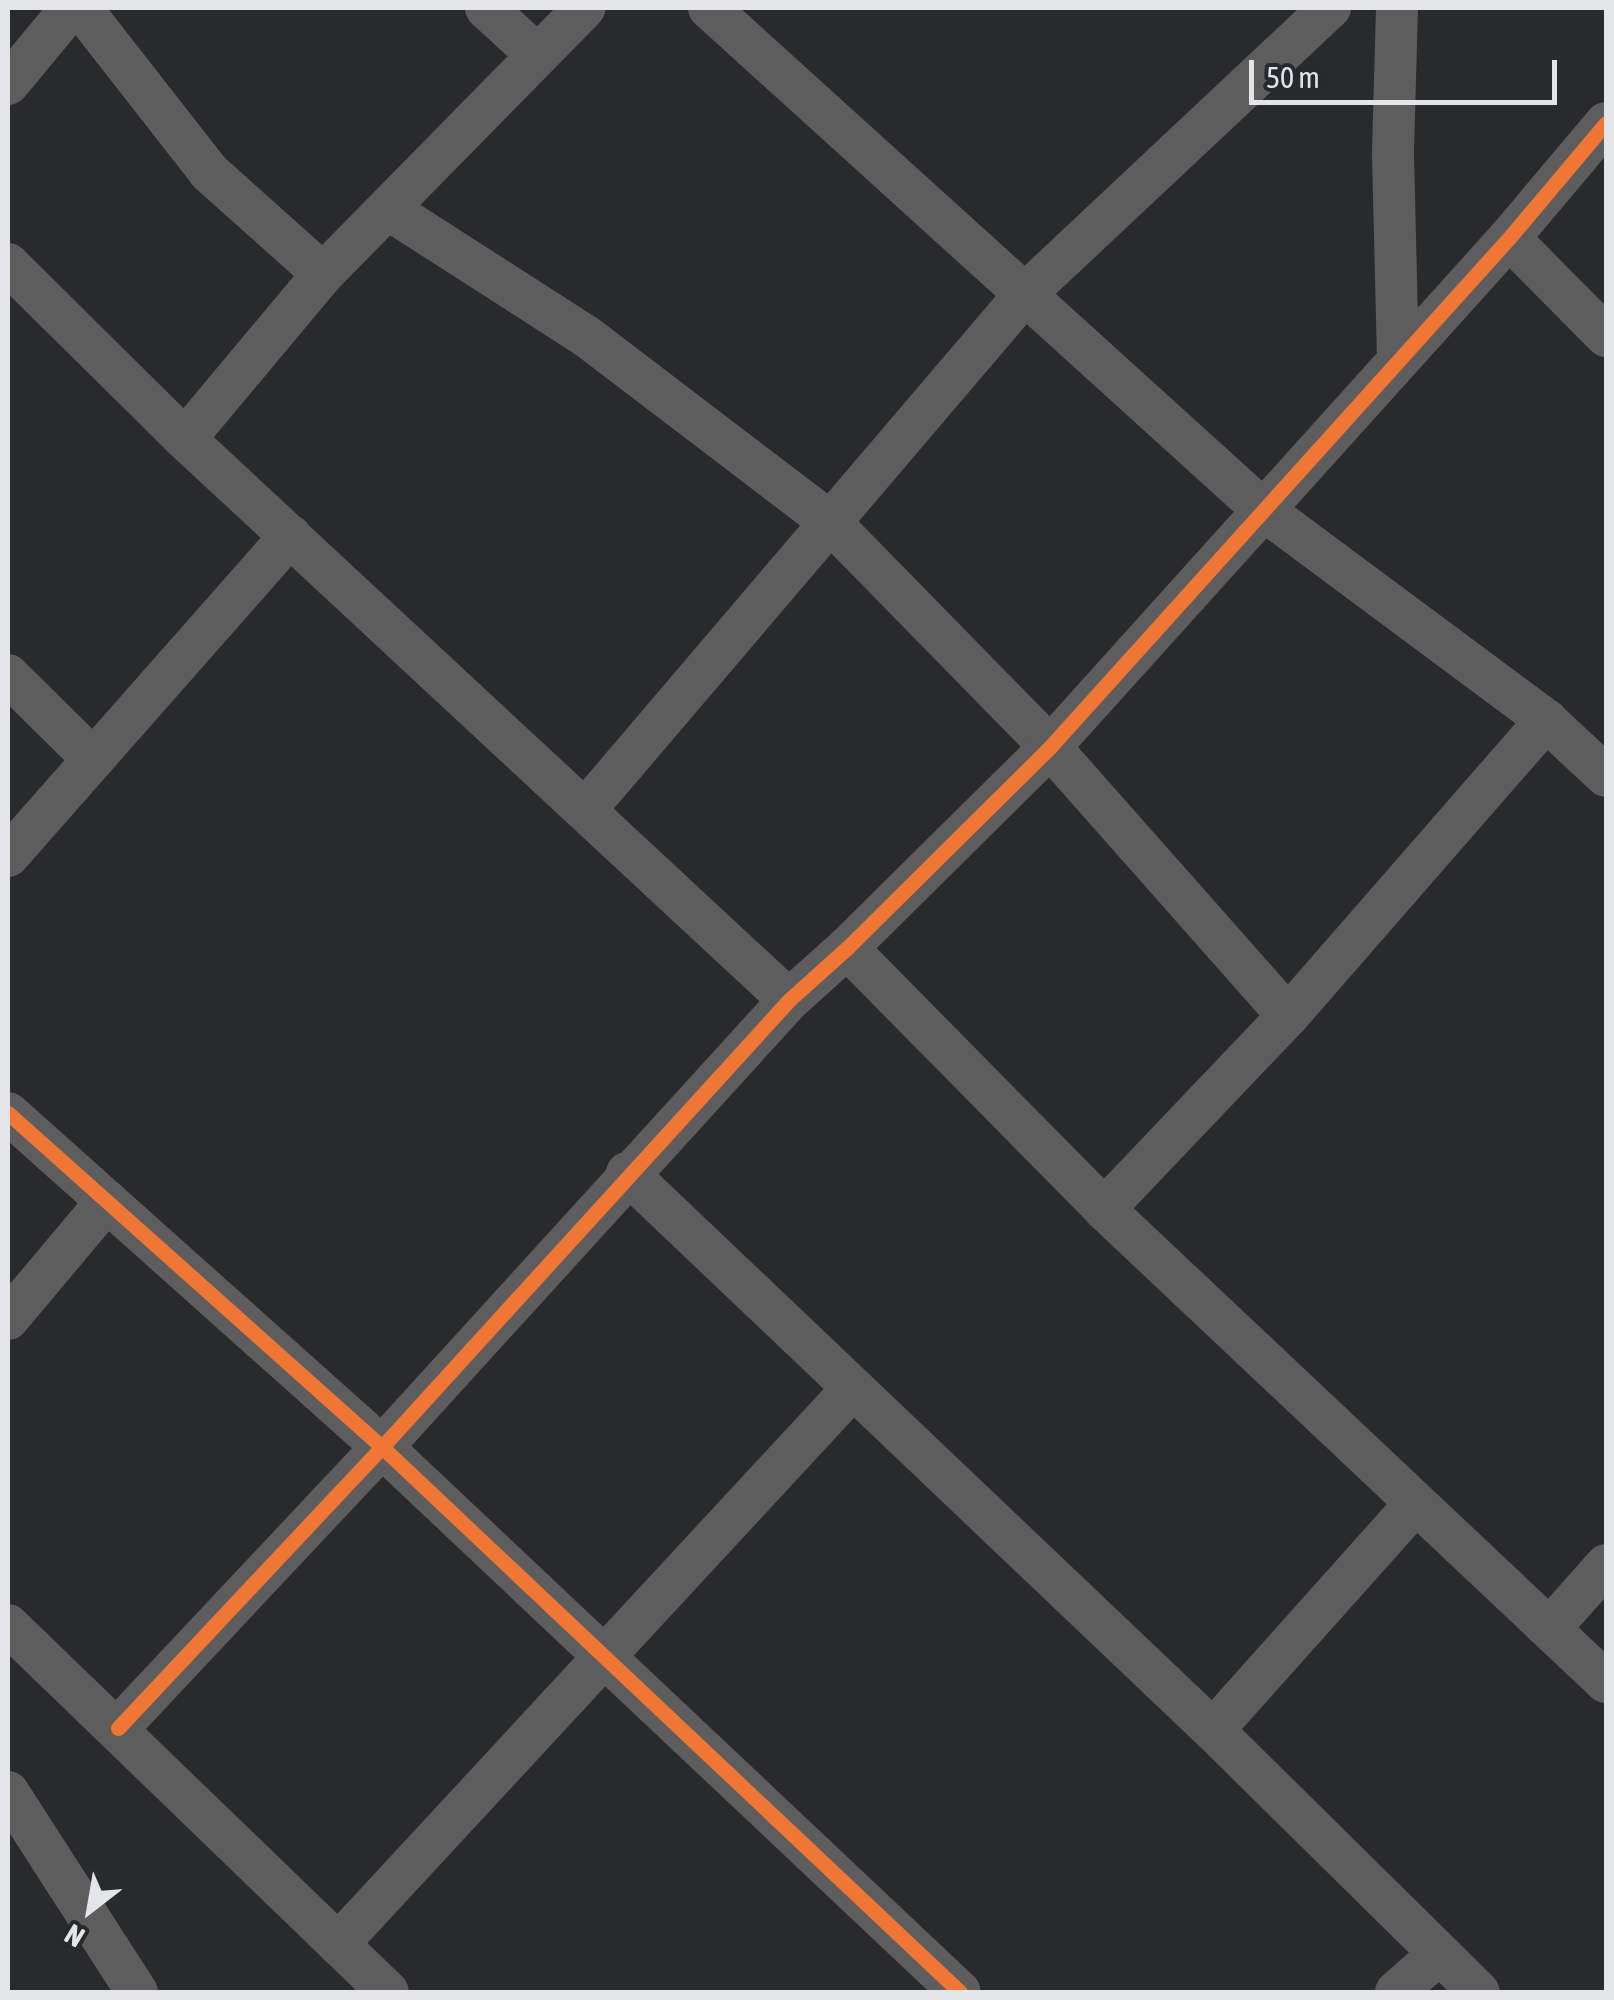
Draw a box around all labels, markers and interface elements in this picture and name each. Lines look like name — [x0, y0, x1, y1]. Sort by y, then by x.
scale bar — [1254, 40, 1562, 102]
text: 50 m — [1266, 60, 1320, 94]
north arrow — [40, 1860, 140, 1960]
text: N — [59, 1918, 90, 1954]

